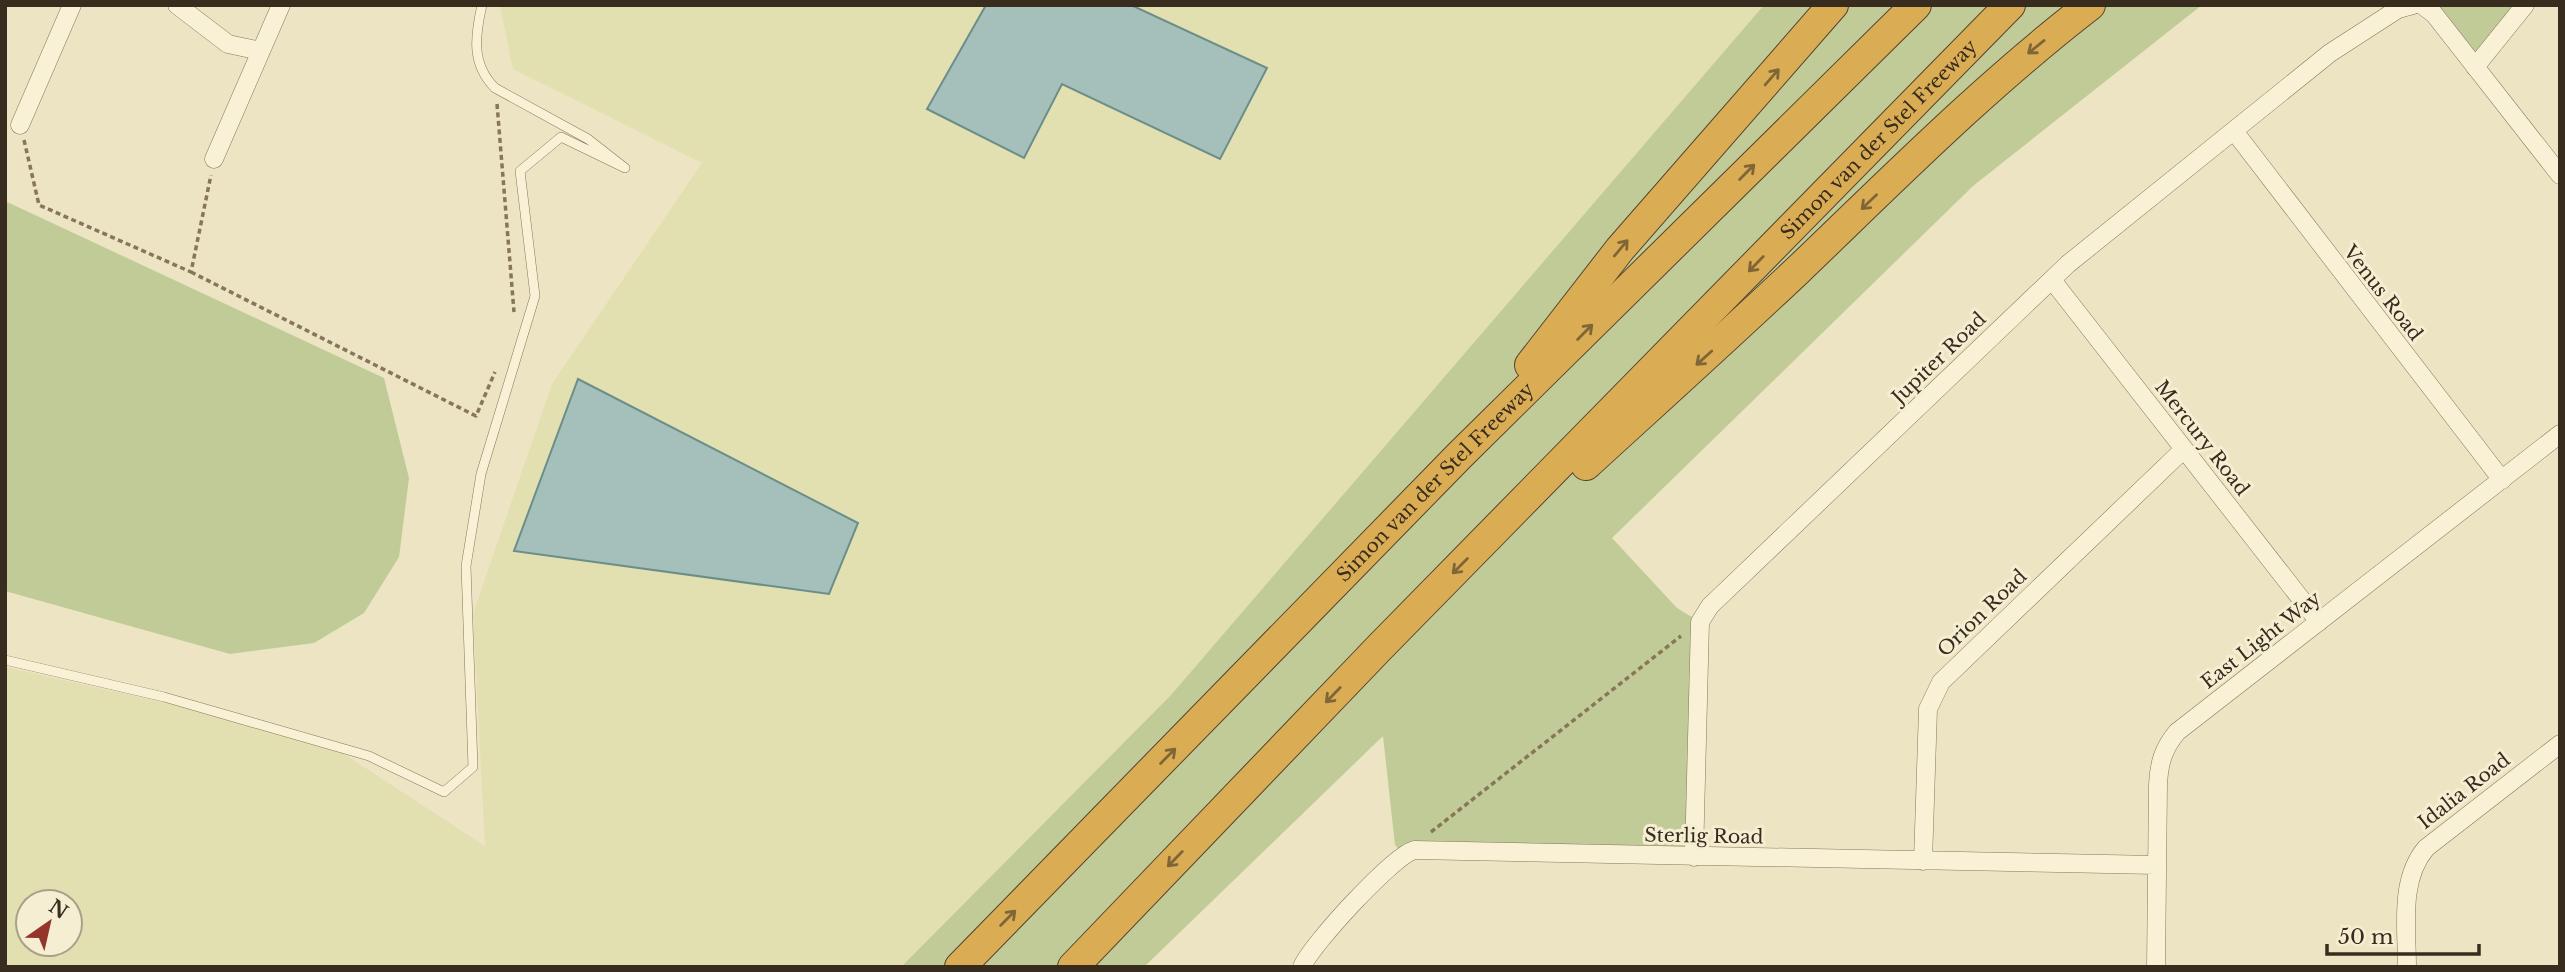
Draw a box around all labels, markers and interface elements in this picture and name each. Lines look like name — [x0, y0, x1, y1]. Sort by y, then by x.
street label: Simon van der Stel Freeway — [1775, 34, 1981, 244]
one-way arrow — [2027, 40, 2045, 55]
one-way arrow — [1763, 69, 1780, 86]
one-way arrow — [1738, 164, 1755, 181]
one-way arrow — [1861, 193, 1878, 210]
one-way arrow — [1614, 239, 1629, 257]
street label: Venus Road — [2338, 240, 2427, 345]
one-way arrow — [1748, 256, 1765, 273]
street label: Jupiter Road — [1885, 307, 1991, 411]
one-way arrow — [1577, 324, 1594, 341]
one-way arrow — [1695, 350, 1713, 366]
street label: Mercury Road — [2150, 376, 2254, 500]
street label: Simon van der Stel Freeway — [1332, 377, 1538, 586]
one-way arrow — [1451, 558, 1468, 575]
street label: Orion Road — [1933, 565, 2031, 661]
street label: East Light Way — [2197, 586, 2325, 694]
one-way arrow — [1325, 686, 1342, 703]
one-way arrow — [1159, 748, 1176, 765]
street label: Idalia Road — [2414, 748, 2514, 834]
street label: Sterlig Road — [1644, 823, 1764, 849]
one-way arrow — [1167, 850, 1184, 867]
north arrow — [14, 888, 84, 958]
text: N — [44, 895, 72, 924]
one-way arrow — [1000, 910, 1017, 927]
scale bar — [2327, 912, 2479, 956]
text: 50 m — [2338, 924, 2394, 950]

